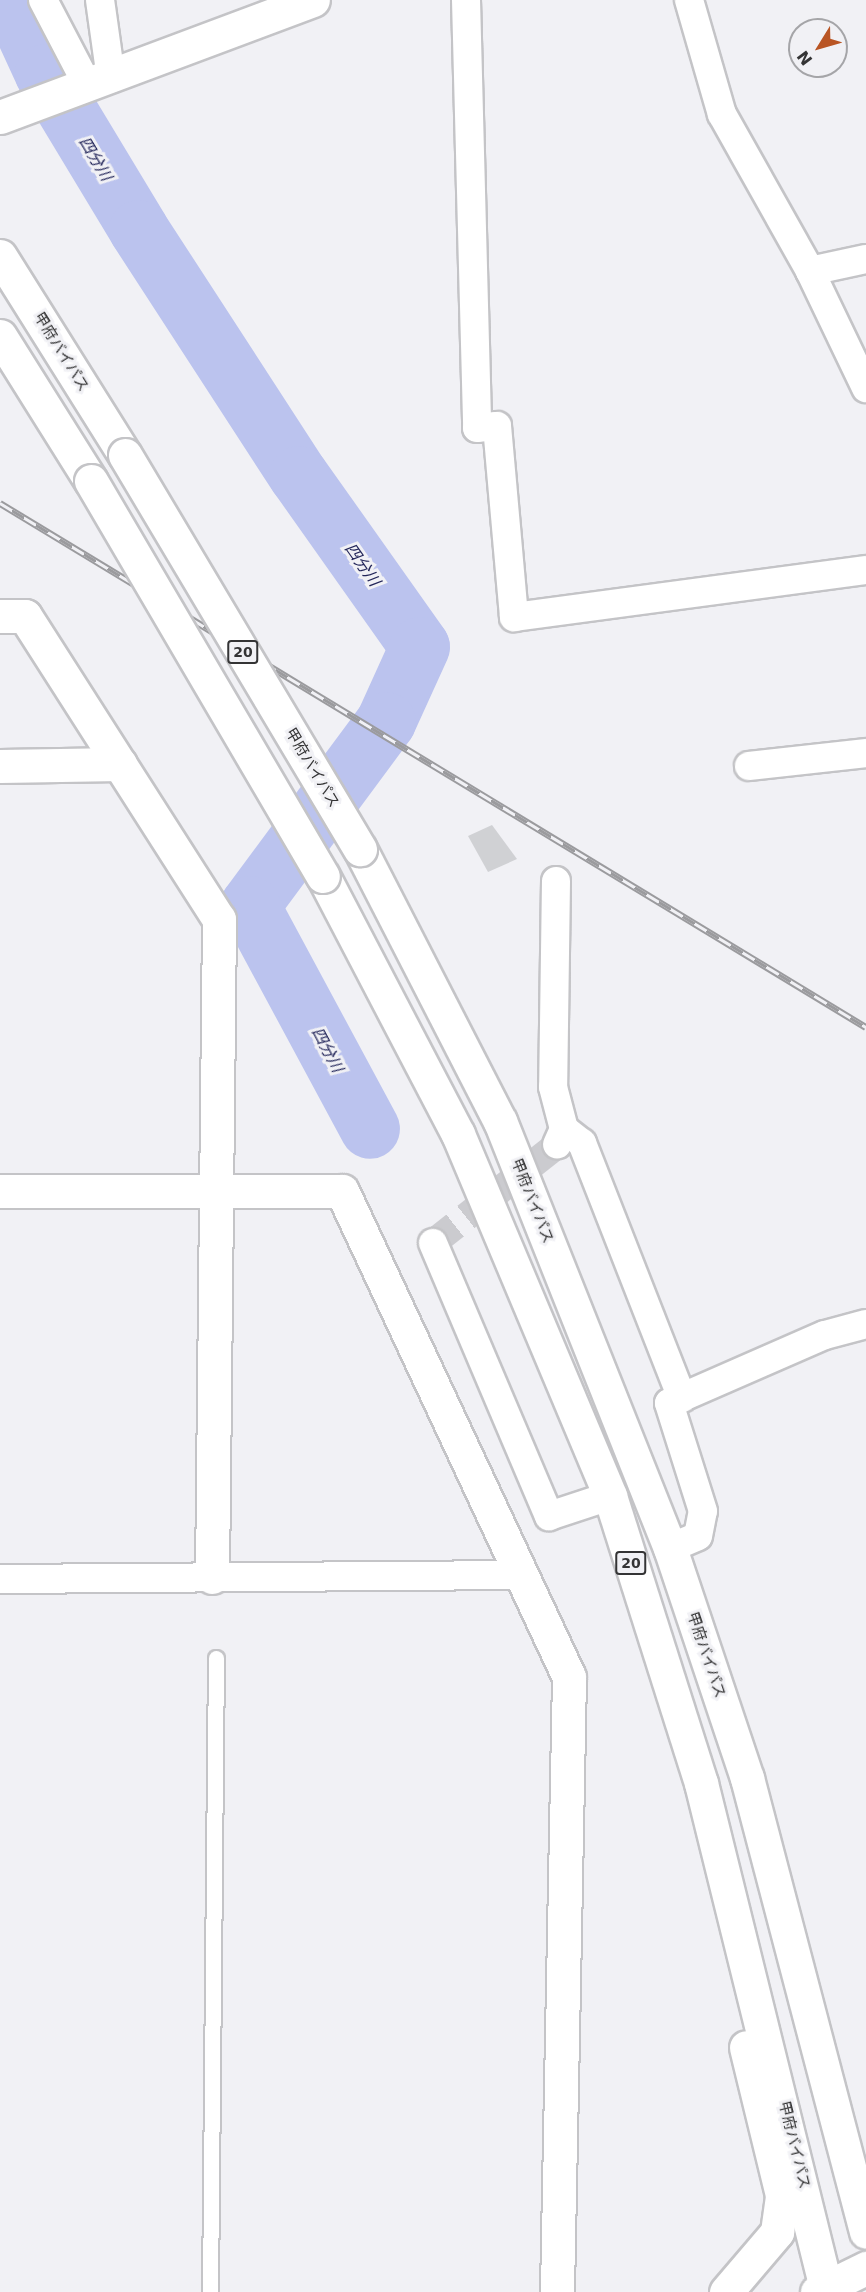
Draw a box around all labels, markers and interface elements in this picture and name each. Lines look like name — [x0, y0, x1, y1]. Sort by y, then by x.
north arrow — [788, 18, 848, 78]
text: N — [793, 47, 816, 69]
water label: 四分川 — [74, 133, 116, 185]
street label: 甲府バイパス — [30, 309, 92, 395]
water label: 四分川 — [340, 540, 384, 590]
road number: 20 — [226, 641, 260, 663]
street label: 甲府バイパス — [281, 725, 343, 811]
water label: 四分川 — [307, 1024, 347, 1076]
street label: 甲府バイパス — [507, 1156, 557, 1246]
road number: 20 — [614, 1552, 648, 1574]
street label: 甲府バイパス — [683, 1610, 729, 1700]
street label: 甲府バイパス — [774, 2099, 814, 2191]

